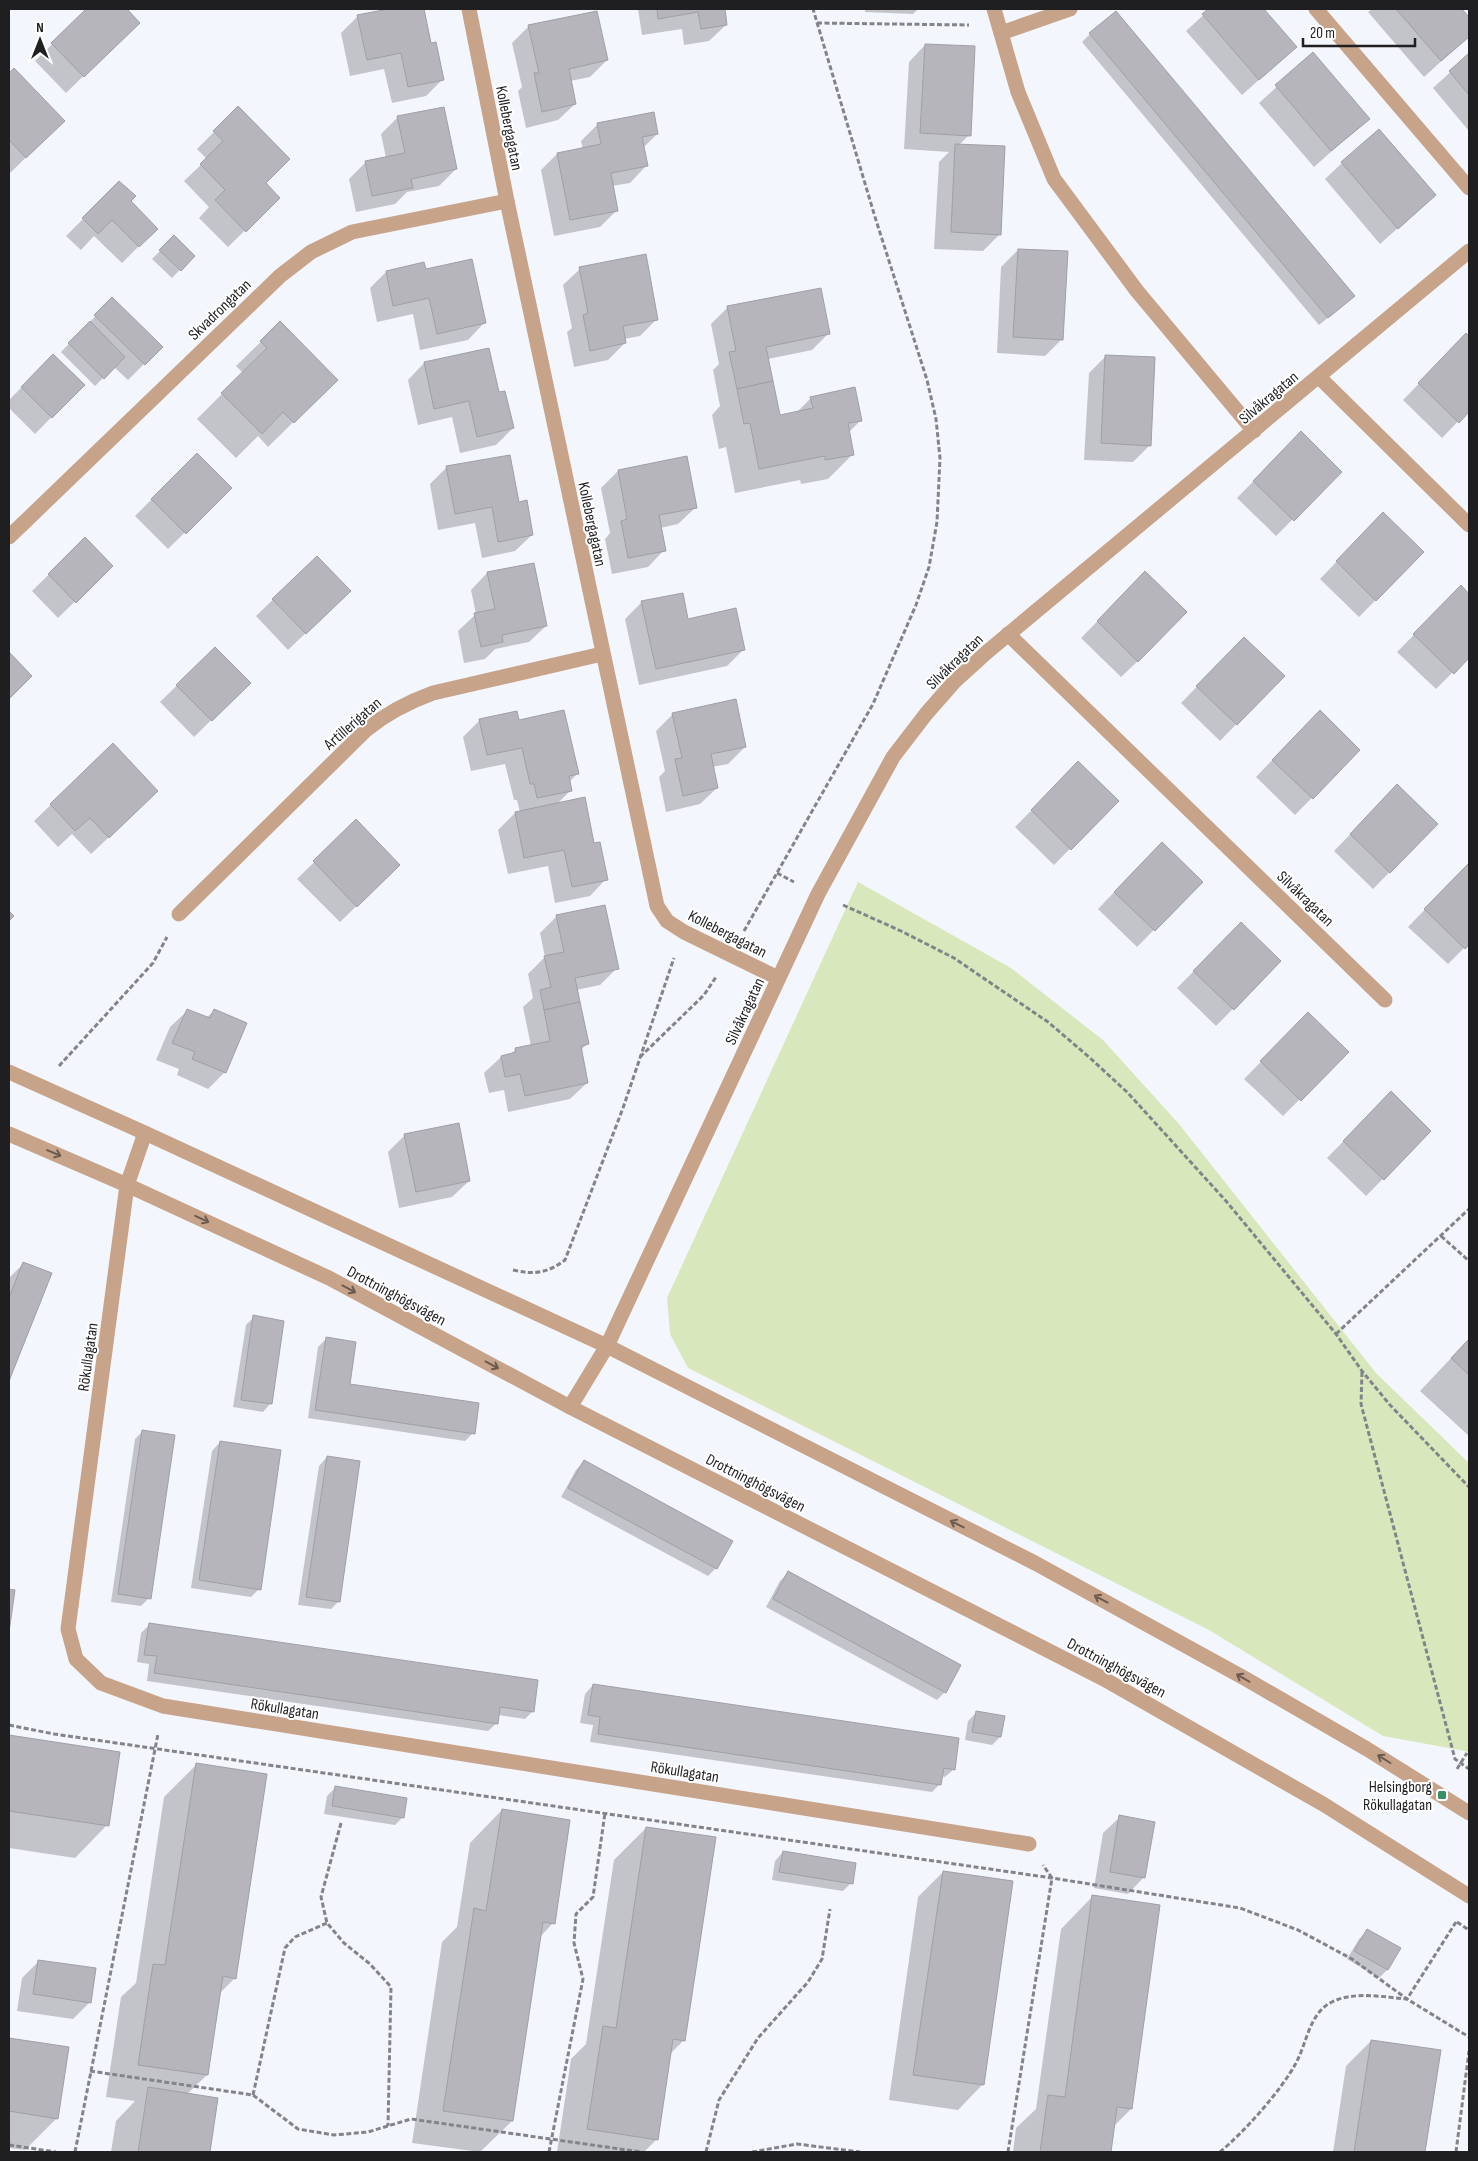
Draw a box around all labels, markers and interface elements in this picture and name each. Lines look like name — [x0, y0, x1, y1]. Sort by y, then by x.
north arrow — [15, 15, 65, 65]
scale bar — [1303, 15, 1416, 47]
text: N — [36, 19, 44, 36]
text: 20 m — [1310, 24, 1335, 43]
street label: Kollebergagatan — [491, 84, 526, 172]
street label: Skvadrongatan — [185, 276, 255, 345]
street label: Silvåkragatan — [1235, 368, 1303, 428]
street label: Kollebergagatan — [573, 480, 610, 568]
street label: Silvåkragatan — [923, 630, 987, 694]
street label: Artillerigatan — [320, 694, 386, 755]
street label: Silvåkragatan — [1273, 867, 1337, 931]
street label: Kollebergagatan — [685, 906, 770, 962]
street label: Silvåkragatan — [722, 975, 769, 1048]
one-way arrow — [46, 1149, 61, 1158]
one-way arrow — [194, 1215, 209, 1225]
street label: Drottninghögsvägen — [344, 1262, 449, 1330]
one-way arrow — [341, 1284, 356, 1294]
street label: Rökullagatan — [74, 1322, 103, 1393]
one-way arrow — [484, 1361, 499, 1370]
street label: Drottninghögsvägen — [702, 1450, 808, 1517]
one-way arrow — [950, 1519, 965, 1528]
one-way arrow — [1094, 1593, 1109, 1603]
street label: Drottninghögsvägen — [1064, 1634, 1169, 1702]
one-way arrow — [1236, 1672, 1251, 1682]
street label: Rökullagatan — [249, 1695, 320, 1724]
one-way arrow — [1377, 1754, 1391, 1764]
street label: Rökullagatan — [649, 1758, 720, 1787]
place label: Helsingborg Rökullagatan — [1363, 1778, 1432, 1815]
marker: Helsingborg Rökullagatan — [1436, 1789, 1448, 1801]

